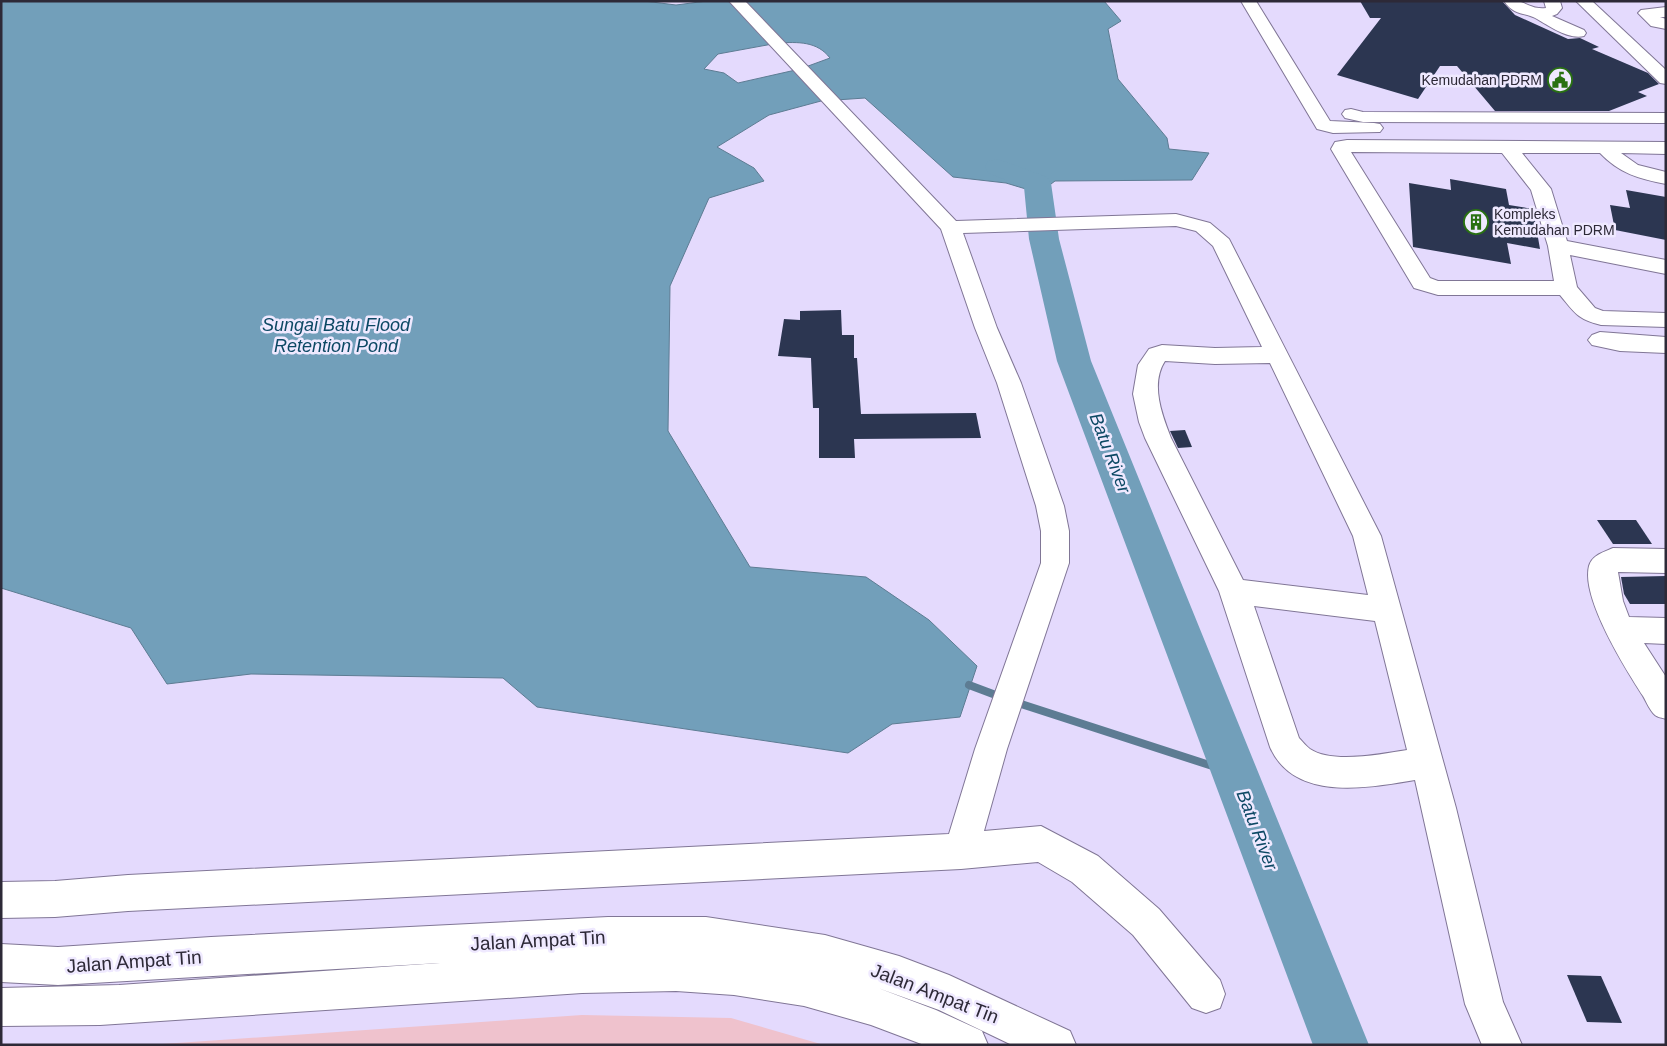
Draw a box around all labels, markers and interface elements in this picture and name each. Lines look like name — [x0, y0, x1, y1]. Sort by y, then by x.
public building icon: Kemudahan PDRM — [1547, 67, 1573, 93]
place label: Kemudahan PDRM — [1421, 72, 1542, 88]
place label: Kompleks Kemudahan PDRM — [1494, 206, 1615, 238]
building icon: Kompleks Kemudahan PDRM — [1463, 209, 1489, 235]
water label: Sungai Batu Flood Retention Pond — [262, 315, 411, 356]
water label: Batu River — [1086, 410, 1135, 497]
water label: Batu River — [1233, 787, 1282, 874]
street label: Jalan Ampat Tin — [470, 926, 606, 955]
street label: Jalan Ampat Tin — [66, 946, 202, 977]
street label: Jalan Ampat Tin — [868, 959, 1002, 1027]

